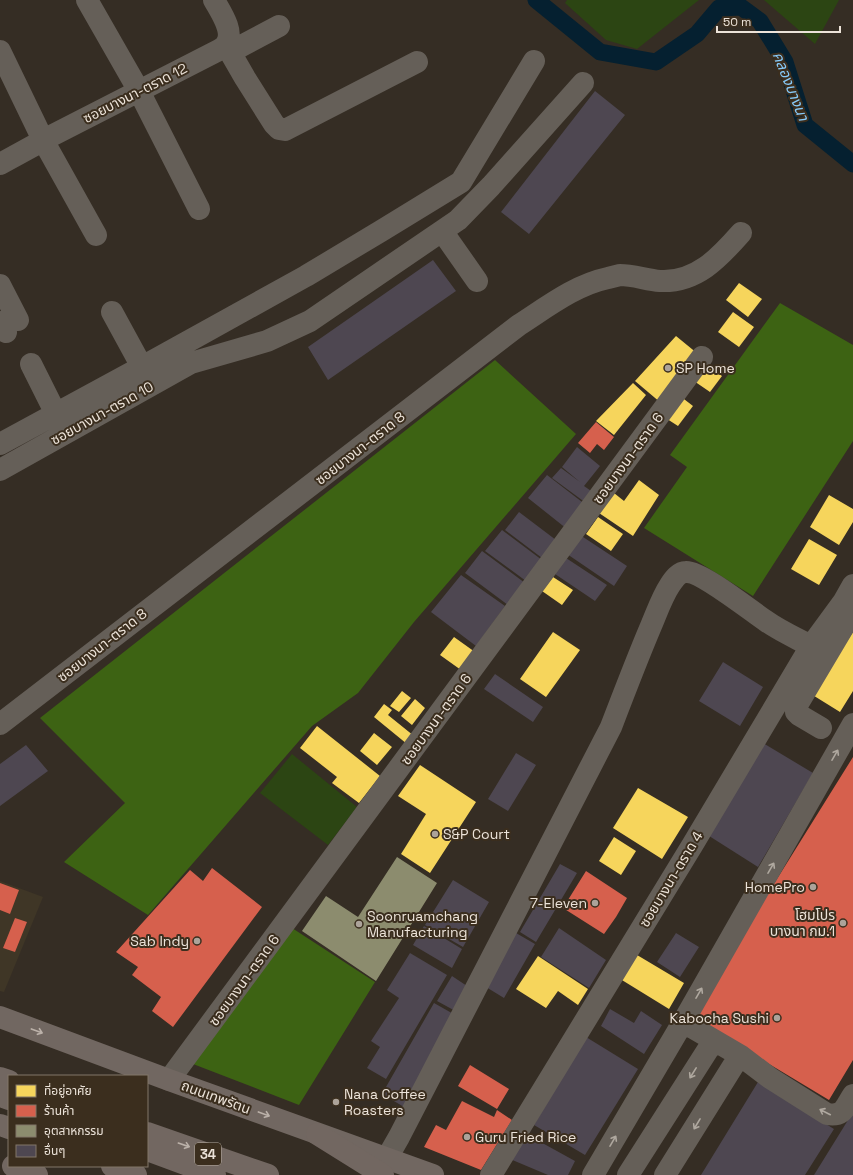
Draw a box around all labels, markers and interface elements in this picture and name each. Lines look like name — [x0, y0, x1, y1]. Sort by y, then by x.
scale bar — [717, 8, 840, 34]
text: 50 m — [723, 14, 751, 30]
water label: คลองบางนา — [769, 49, 814, 124]
street label: ซอยบางนา-ตราด 12 — [80, 59, 190, 127]
place label: SP Home — [676, 359, 735, 377]
marker: SP Home — [663, 363, 673, 373]
street label: ซอยบางนา-ตราด 10 — [47, 377, 157, 449]
street label: ซอยบางนา-ตราด 8 — [312, 407, 409, 489]
street label: ซอยบางนา-ตราด 6 — [589, 409, 667, 507]
street label: ซอยบางนา-ตราด 8 — [54, 604, 151, 686]
street label: ซอยบางนา-ตราด 6 — [397, 670, 475, 768]
one-way arrow — [832, 749, 840, 761]
place label: S&P Court — [443, 825, 510, 843]
street label: ซอยบางนา-ตราด 4 — [635, 828, 707, 930]
marker: S&P Court — [430, 829, 440, 839]
one-way arrow — [767, 862, 775, 874]
place label: HomePro — [745, 878, 805, 896]
marker: HomePro — [808, 882, 818, 892]
place label: 7-Eleven — [530, 894, 587, 912]
marker: 7-Eleven — [590, 898, 600, 908]
place label: โฮมโปร บางนา กม.1 — [770, 906, 835, 940]
place label: Soonruamchang Manufacturing — [367, 907, 478, 941]
marker: โฮมโปร บางนา กม.1 — [838, 918, 848, 928]
marker: Soonruamchang Manufacturing — [354, 919, 364, 929]
street label: ซอยบางนา-ตราด 6 — [205, 931, 283, 1029]
place label: Sab Indy — [130, 932, 189, 950]
marker: Sab Indy — [192, 936, 202, 946]
one-way arrow — [696, 987, 704, 999]
place label: Kabocha Sushi — [670, 1009, 769, 1027]
marker: Kabocha Sushi — [772, 1013, 782, 1023]
one-way arrow — [30, 1027, 42, 1035]
one-way arrow — [689, 1067, 697, 1078]
legend — [8, 1075, 148, 1167]
street label: ถนนเทพรัตน — [179, 1076, 253, 1118]
text: ที่อยู่อาศัย — [44, 1082, 92, 1099]
place label: Nana Coffee Roasters — [344, 1085, 426, 1119]
marker: Nana Coffee Roasters — [331, 1097, 341, 1107]
text: ร้านค้า — [44, 1103, 74, 1119]
one-way arrow — [819, 1108, 831, 1115]
one-way arrow — [257, 1111, 269, 1119]
one-way arrow — [693, 1118, 701, 1130]
text: อุตสาหกรรม — [44, 1123, 104, 1139]
place label: Guru Fried Rice — [475, 1128, 576, 1146]
marker: Guru Fried Rice — [462, 1132, 472, 1142]
one-way arrow — [609, 1135, 617, 1147]
text: อื่นๆ — [44, 1142, 65, 1159]
one-way arrow — [177, 1142, 189, 1150]
road number: 34 — [195, 1143, 221, 1165]

